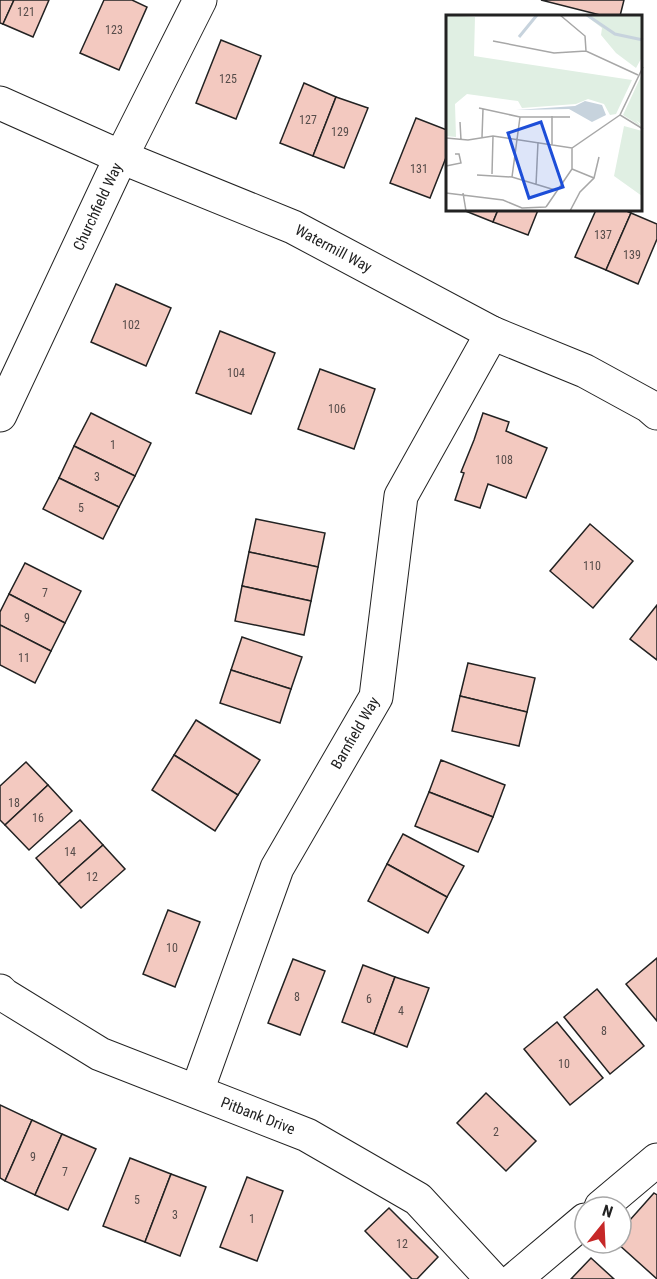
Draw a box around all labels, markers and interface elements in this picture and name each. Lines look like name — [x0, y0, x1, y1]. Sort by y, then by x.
house number: 121 — [17, 5, 35, 19]
inset map — [446, 15, 642, 212]
house number: 123 — [105, 23, 123, 37]
house number: 125 — [219, 72, 237, 86]
house number: 127 — [299, 113, 317, 127]
house number: 129 — [331, 125, 349, 139]
street label: Churchfield Way — [69, 160, 126, 254]
house number: 131 — [410, 162, 428, 176]
street label: Watermill Way — [292, 221, 375, 276]
house number: 137 — [594, 228, 612, 242]
house number: 139 — [623, 248, 641, 262]
house number: 102 — [122, 318, 140, 332]
house number: 104 — [227, 366, 245, 380]
house number: 106 — [328, 402, 346, 416]
house number: 1 — [110, 438, 116, 452]
house number: 108 — [495, 453, 513, 467]
house number: 3 — [94, 470, 100, 484]
house number: 5 — [78, 501, 84, 515]
house number: 110 — [583, 559, 601, 573]
house number: 7 — [42, 586, 48, 600]
house number: 9 — [24, 611, 30, 625]
house number: 11 — [18, 651, 30, 665]
street label: Barnfield Way — [327, 694, 383, 772]
house number: 18 — [8, 796, 20, 810]
house number: 16 — [32, 811, 44, 825]
house number: 14 — [64, 845, 76, 859]
house number: 12 — [86, 870, 98, 884]
house number: 10 — [166, 941, 178, 955]
house number: 8 — [294, 990, 300, 1004]
house number: 6 — [366, 992, 372, 1006]
house number: 4 — [398, 1004, 404, 1018]
house number: 8 — [601, 1024, 607, 1038]
house number: 10 — [558, 1057, 570, 1071]
street label: Pitbank Drive — [218, 1093, 298, 1138]
house number: 2 — [493, 1125, 499, 1139]
house number: 9 — [30, 1150, 36, 1164]
house number: 7 — [62, 1165, 68, 1179]
house number: 5 — [134, 1193, 140, 1207]
north arrow — [573, 1195, 633, 1255]
text: N — [600, 1201, 615, 1222]
house number: 3 — [172, 1208, 178, 1222]
house number: 1 — [249, 1212, 255, 1226]
house number: 12 — [396, 1237, 408, 1251]

